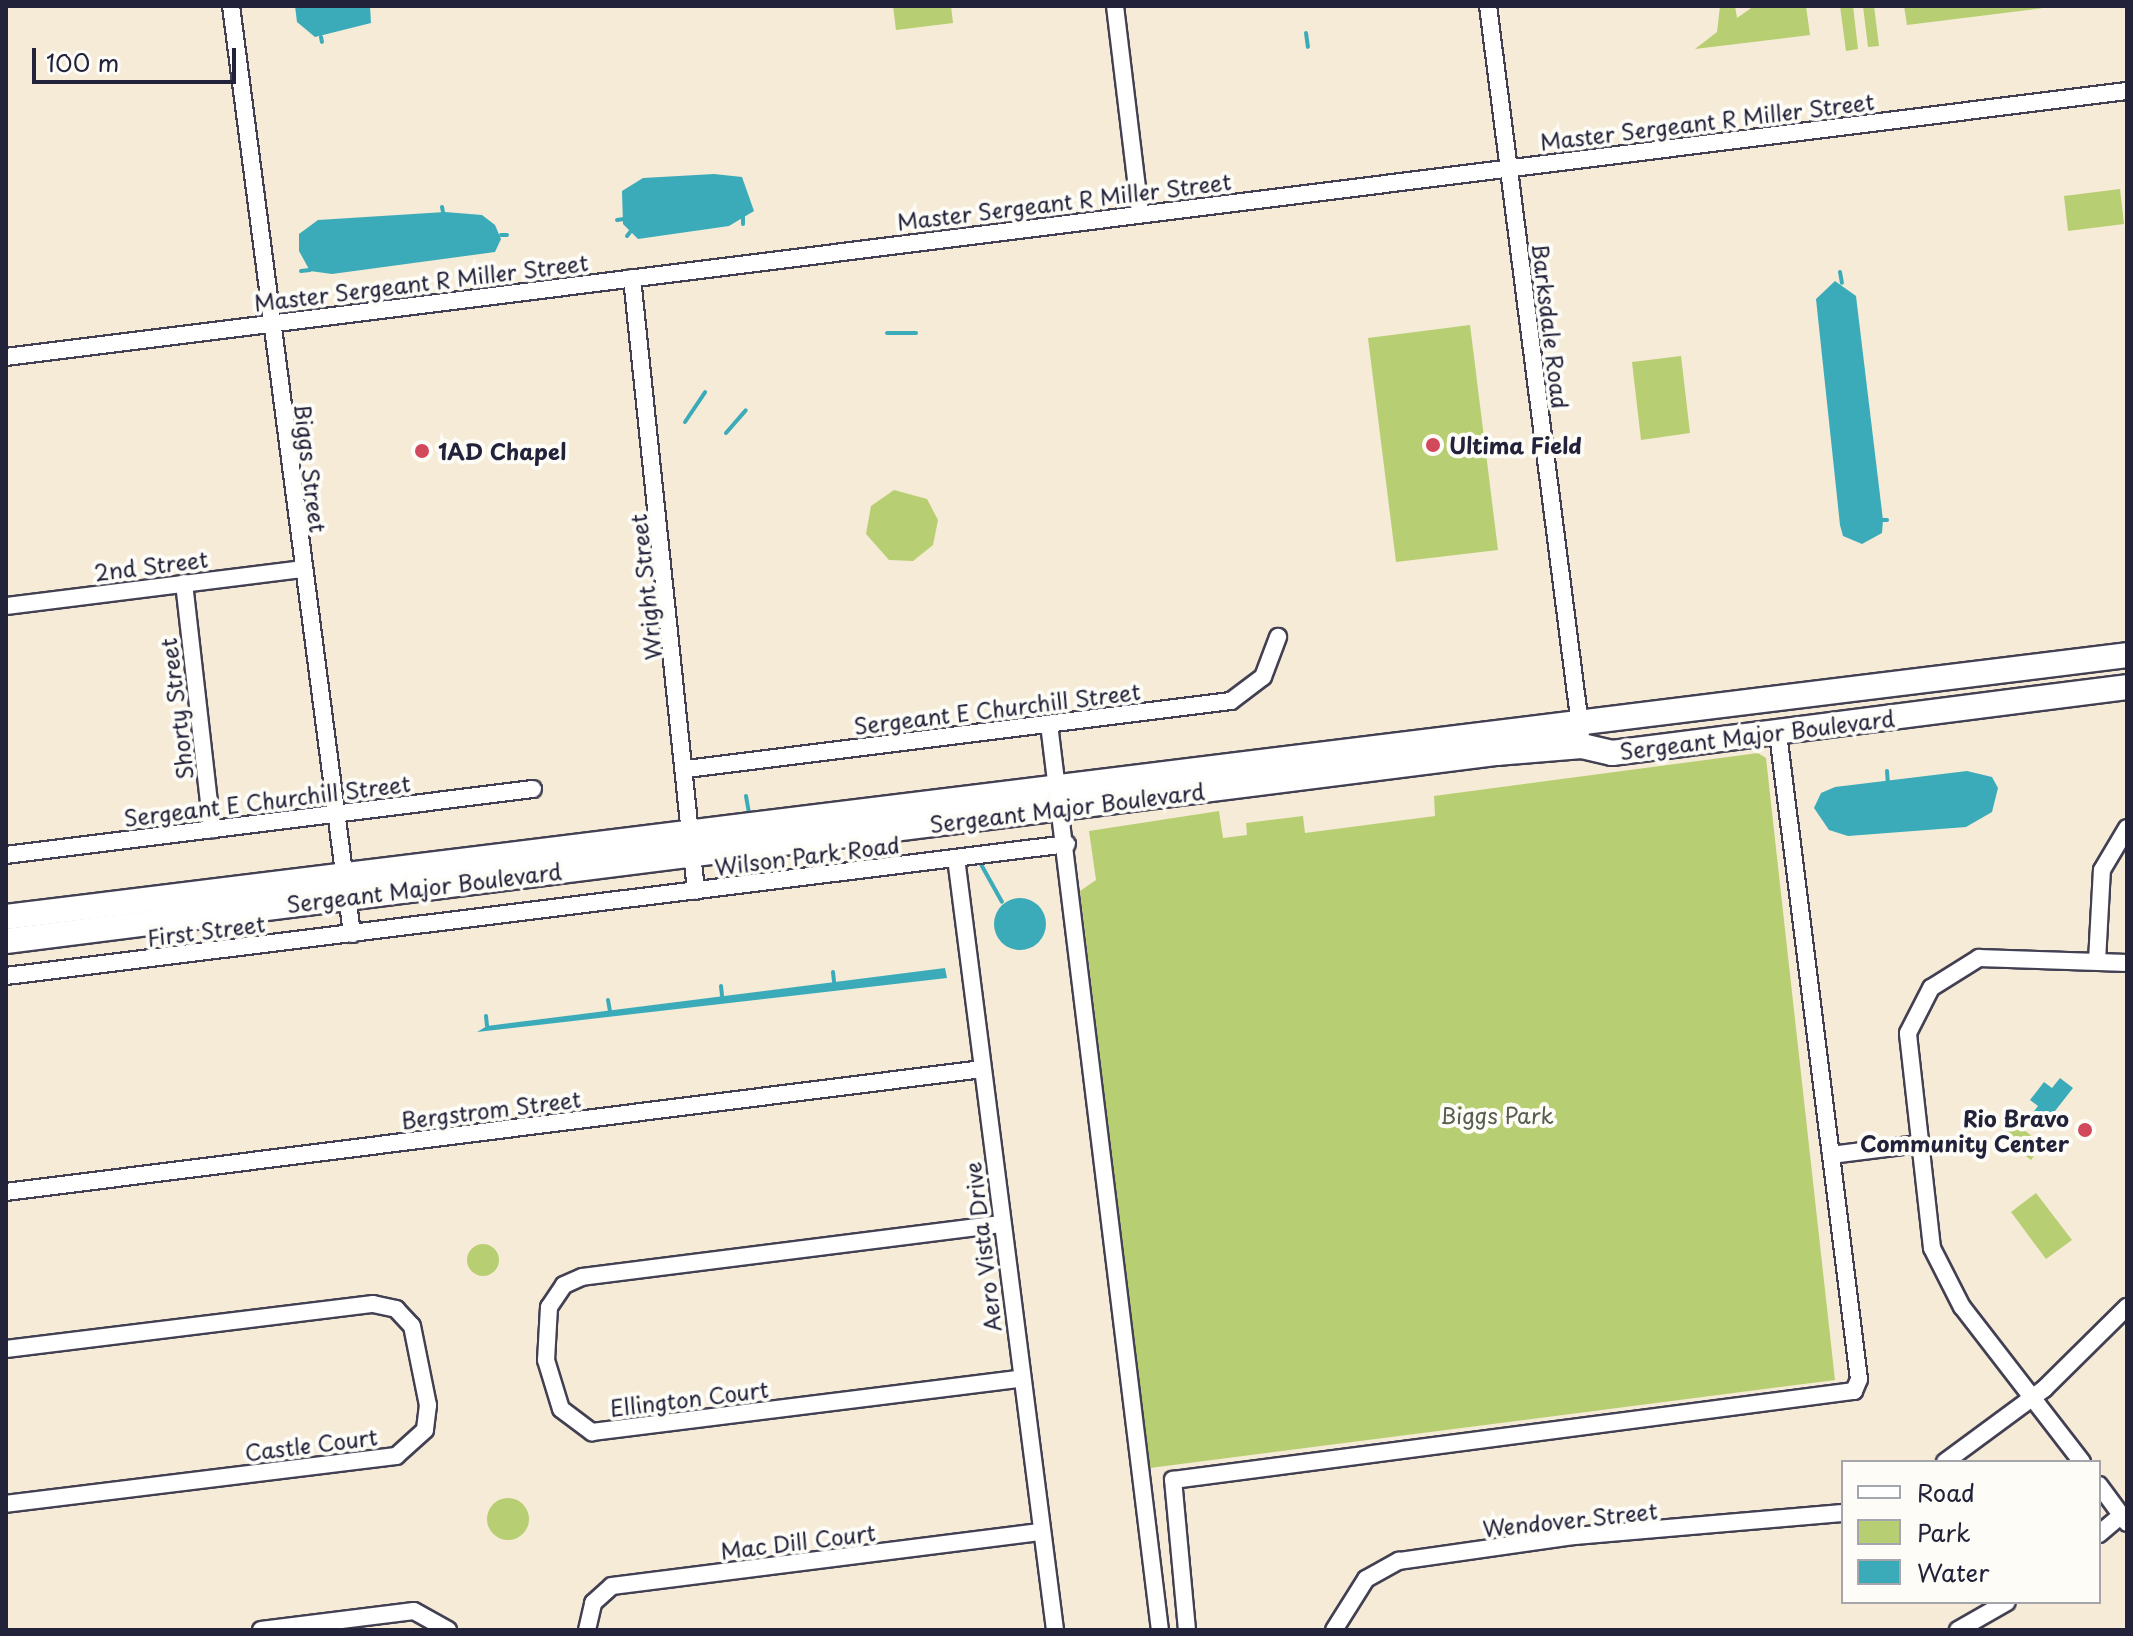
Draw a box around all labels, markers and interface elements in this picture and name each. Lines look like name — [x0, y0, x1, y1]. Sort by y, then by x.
scale bar — [36, 32, 240, 82]
text: 100 m — [46, 44, 119, 80]
street label: Master Sergeant R Miller Street — [1535, 87, 1879, 155]
street label: Master Sergeant R Miller Street — [892, 167, 1236, 235]
street label: Barksdale Road — [1528, 242, 1574, 410]
street label: Master Sergeant R Miller Street — [249, 248, 593, 316]
street label: Biggs Street — [290, 402, 332, 534]
place label: Ultima Field — [1449, 432, 1583, 458]
marker: Ultima Field — [1424, 436, 1442, 454]
place label: 1AD Chapel — [438, 438, 566, 464]
marker: 1AD Chapel — [413, 442, 431, 460]
street label: Wright Street — [624, 513, 666, 661]
street label: 2nd Street — [93, 545, 209, 585]
street label: Shorty Street — [154, 636, 198, 782]
street label: Sergeant E Churchill Street — [852, 677, 1142, 739]
street label: Sergeant Major Boulevard — [1618, 704, 1896, 764]
street label: Sergeant E Churchill Street — [122, 769, 412, 831]
street label: Sergeant Major Boulevard — [928, 777, 1206, 837]
street label: Wilson Park Road — [713, 831, 901, 879]
street label: Sergeant Major Boulevard — [285, 857, 563, 917]
street label: First Street — [145, 910, 267, 950]
street label: Bergstrom Street — [399, 1085, 583, 1133]
park label: Biggs Park — [1440, 1102, 1554, 1128]
place label: Rio Bravo Community Center — [1858, 1104, 2069, 1156]
marker: Rio Bravo Community Center — [2076, 1121, 2094, 1139]
street label: Aero Vista Drive — [958, 1159, 1006, 1335]
street label: Ellington Court — [608, 1375, 770, 1421]
street label: Castle Court — [242, 1423, 380, 1465]
legend — [1841, 1460, 2101, 1604]
text: Road — [1917, 1474, 1975, 1510]
street label: Wendover Street — [1481, 1497, 1659, 1541]
text: Park — [1917, 1514, 1971, 1550]
street label: Mac Dill Court — [719, 1518, 877, 1564]
text: Water — [1917, 1554, 1989, 1590]

